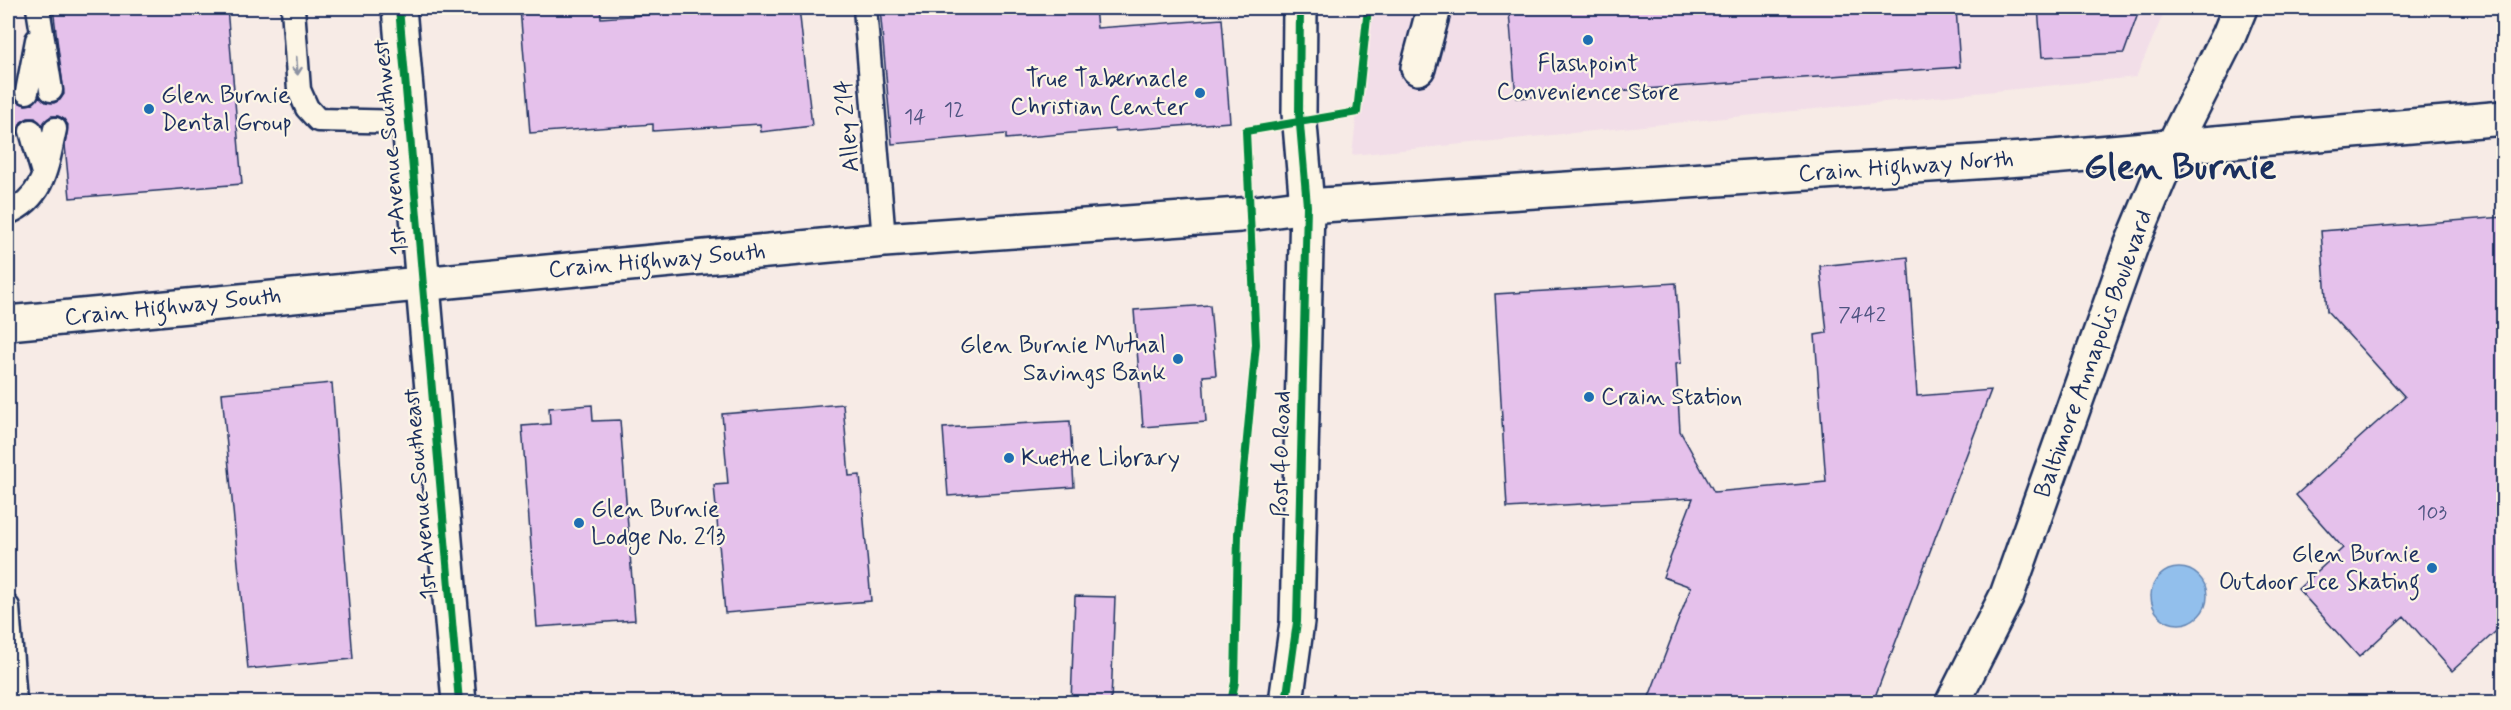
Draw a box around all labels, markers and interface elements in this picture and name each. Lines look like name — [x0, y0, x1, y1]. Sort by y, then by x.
marker: Flashpoint Convenience Store — [1581, 33, 1595, 47]
street label: 1st Avenue Southwest — [366, 37, 416, 256]
place label: Flashpoint Convenience Store — [1496, 49, 1680, 108]
one-way arrow — [292, 55, 303, 75]
place label: True Tabernacle Christian Center — [1010, 64, 1188, 123]
street label: Alley 214 — [829, 78, 867, 174]
place label: Glen Burnie Dental Group — [161, 80, 292, 139]
marker: True Tabernacle Christian Center — [1193, 86, 1207, 100]
house number: 12 — [944, 96, 964, 124]
marker: Glen Burnie Dental Group — [142, 102, 156, 116]
house number: 14 — [904, 103, 926, 131]
street label: Crain Highway North — [1797, 144, 2015, 193]
district label: Glen Burnie — [2084, 145, 2277, 192]
street label: Baltimore Annapolis Boulevard — [2027, 206, 2161, 502]
street label: Crain Highway South — [547, 236, 767, 289]
street label: Crain Highway South — [63, 280, 283, 337]
house number: 7442 — [1838, 301, 1886, 329]
place label: Glen Burnie Mutual Savings Bank — [960, 330, 1166, 389]
marker: Glen Burnie Mutual Savings Bank — [1171, 352, 1185, 366]
place label: Crain Station — [1601, 382, 1742, 413]
street label: 1st Avenue Southeast — [396, 387, 446, 601]
street label: Post 40 Road — [1265, 390, 1299, 518]
marker: Crain Station — [1582, 390, 1596, 404]
place label: Kuethe Library — [1021, 443, 1180, 474]
marker: Kuethe Library — [1002, 451, 1016, 465]
place label: Glen Burnie Lodge No. 213 — [591, 494, 726, 555]
house number: 103 — [2417, 499, 2447, 527]
marker: Glen Burnie Lodge No. 213 — [572, 516, 586, 530]
place label: Glen Burnie Outdoor Ice Skating — [2219, 539, 2420, 601]
marker: Glen Burnie Outdoor Ice Skating — [2425, 561, 2439, 575]

